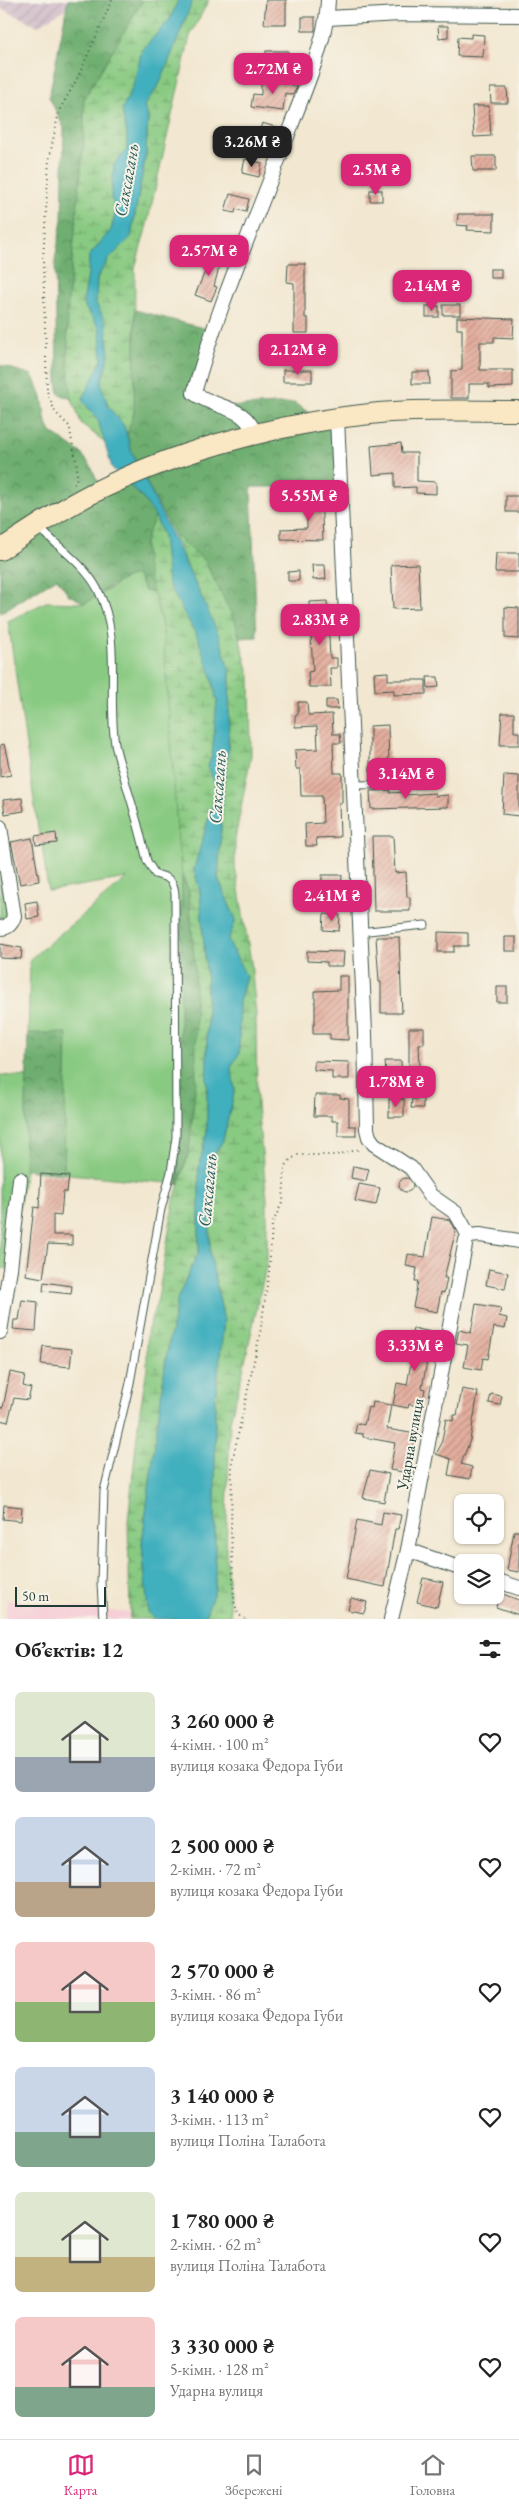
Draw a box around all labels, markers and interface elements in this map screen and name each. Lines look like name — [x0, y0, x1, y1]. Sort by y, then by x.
pin: 2.72M ₴ — [227, 52, 319, 95]
text: 2.72M ₴ — [245, 58, 301, 79]
pin: 3.26M ₴ — [206, 126, 298, 168]
text: 3.26M ₴ — [224, 131, 280, 152]
water label: Саксагань — [108, 142, 144, 218]
pin: 2.5M ₴ — [335, 154, 417, 196]
text: 2.5M ₴ — [352, 159, 400, 180]
pin: 2.57M ₴ — [163, 234, 255, 277]
text: 2.57M ₴ — [181, 240, 237, 261]
pin: 2.14M ₴ — [386, 270, 478, 312]
text: 2.14M ₴ — [404, 275, 460, 296]
pin: 2.12M ₴ — [252, 334, 344, 376]
text: 2.12M ₴ — [270, 339, 326, 360]
pin: 5.55M ₴ — [263, 480, 355, 522]
text: 5.55M ₴ — [281, 485, 337, 506]
pin: 2.83M ₴ — [274, 604, 366, 646]
text: 2.83M ₴ — [292, 609, 348, 630]
water label: Саксагань — [203, 749, 231, 825]
pin: 3.14M ₴ — [360, 758, 452, 800]
text: 3.14M ₴ — [378, 763, 434, 784]
pin: 2.41M ₴ — [286, 880, 378, 922]
text: 2.41M ₴ — [304, 885, 360, 906]
pin: 1.78M ₴ — [350, 1066, 442, 1108]
text: 1.78M ₴ — [368, 1071, 424, 1092]
water label: Саксагань — [192, 1152, 222, 1228]
pin: 3.33M ₴ — [369, 1330, 461, 1372]
text: 3.33M ₴ — [387, 1335, 443, 1356]
street label: Ударна вулиця — [391, 1396, 428, 1493]
map controls — [454, 1494, 504, 1604]
button: locate — [454, 1494, 504, 1544]
button: layers — [454, 1554, 504, 1604]
scale bar — [15, 1584, 106, 1607]
text: 50 m — [22, 1587, 49, 1605]
icon: filters — [476, 1635, 504, 1663]
text: Об’єктів: 12 — [15, 1636, 123, 1663]
text: 3 260 000 ₴ — [170, 1707, 274, 1734]
icon: home — [55, 1712, 115, 1772]
icon: heart — [476, 1728, 504, 1756]
text: 4-кімн. · 100 m² — [170, 1734, 269, 1755]
text: вулиця козака Федора Губи — [170, 1755, 343, 1776]
text: 2 500 000 ₴ — [170, 1832, 274, 1859]
icon: home — [55, 1837, 115, 1897]
icon: heart — [476, 1853, 504, 1881]
text: 2-кімн. · 72 m² — [170, 1859, 261, 1880]
text: вулиця козака Федора Губи — [170, 1880, 343, 1901]
text: 2 570 000 ₴ — [170, 1957, 274, 1984]
icon: home — [55, 1962, 115, 2022]
icon: heart — [476, 1978, 504, 2006]
text: 3-кімн. · 86 m² — [170, 1984, 261, 2005]
text: вулиця козака Федора Губи — [170, 2005, 343, 2026]
text: 3 140 000 ₴ — [170, 2082, 274, 2109]
icon: home — [55, 2087, 115, 2147]
icon: heart — [476, 2103, 504, 2131]
text: 3-кімн. · 113 m² — [170, 2109, 269, 2130]
text: вулиця Поліна Талабота — [170, 2130, 326, 2151]
text: 1 780 000 ₴ — [170, 2207, 274, 2234]
icon: home — [55, 2212, 115, 2272]
icon: heart — [476, 2228, 504, 2256]
text: 2-кімн. · 62 m² — [170, 2234, 261, 2255]
text: вулиця Поліна Талабота — [170, 2255, 326, 2276]
text: 3 330 000 ₴ — [170, 2332, 274, 2359]
icon: home — [55, 2337, 115, 2397]
icon: heart — [476, 2353, 504, 2381]
text: 5-кімн. · 128 m² — [170, 2359, 269, 2380]
text: Ударна вулиця — [170, 2380, 263, 2401]
tab: Карта — [64, 2451, 97, 2499]
tab: Збережені — [225, 2451, 282, 2499]
tab: Головна — [410, 2451, 455, 2499]

